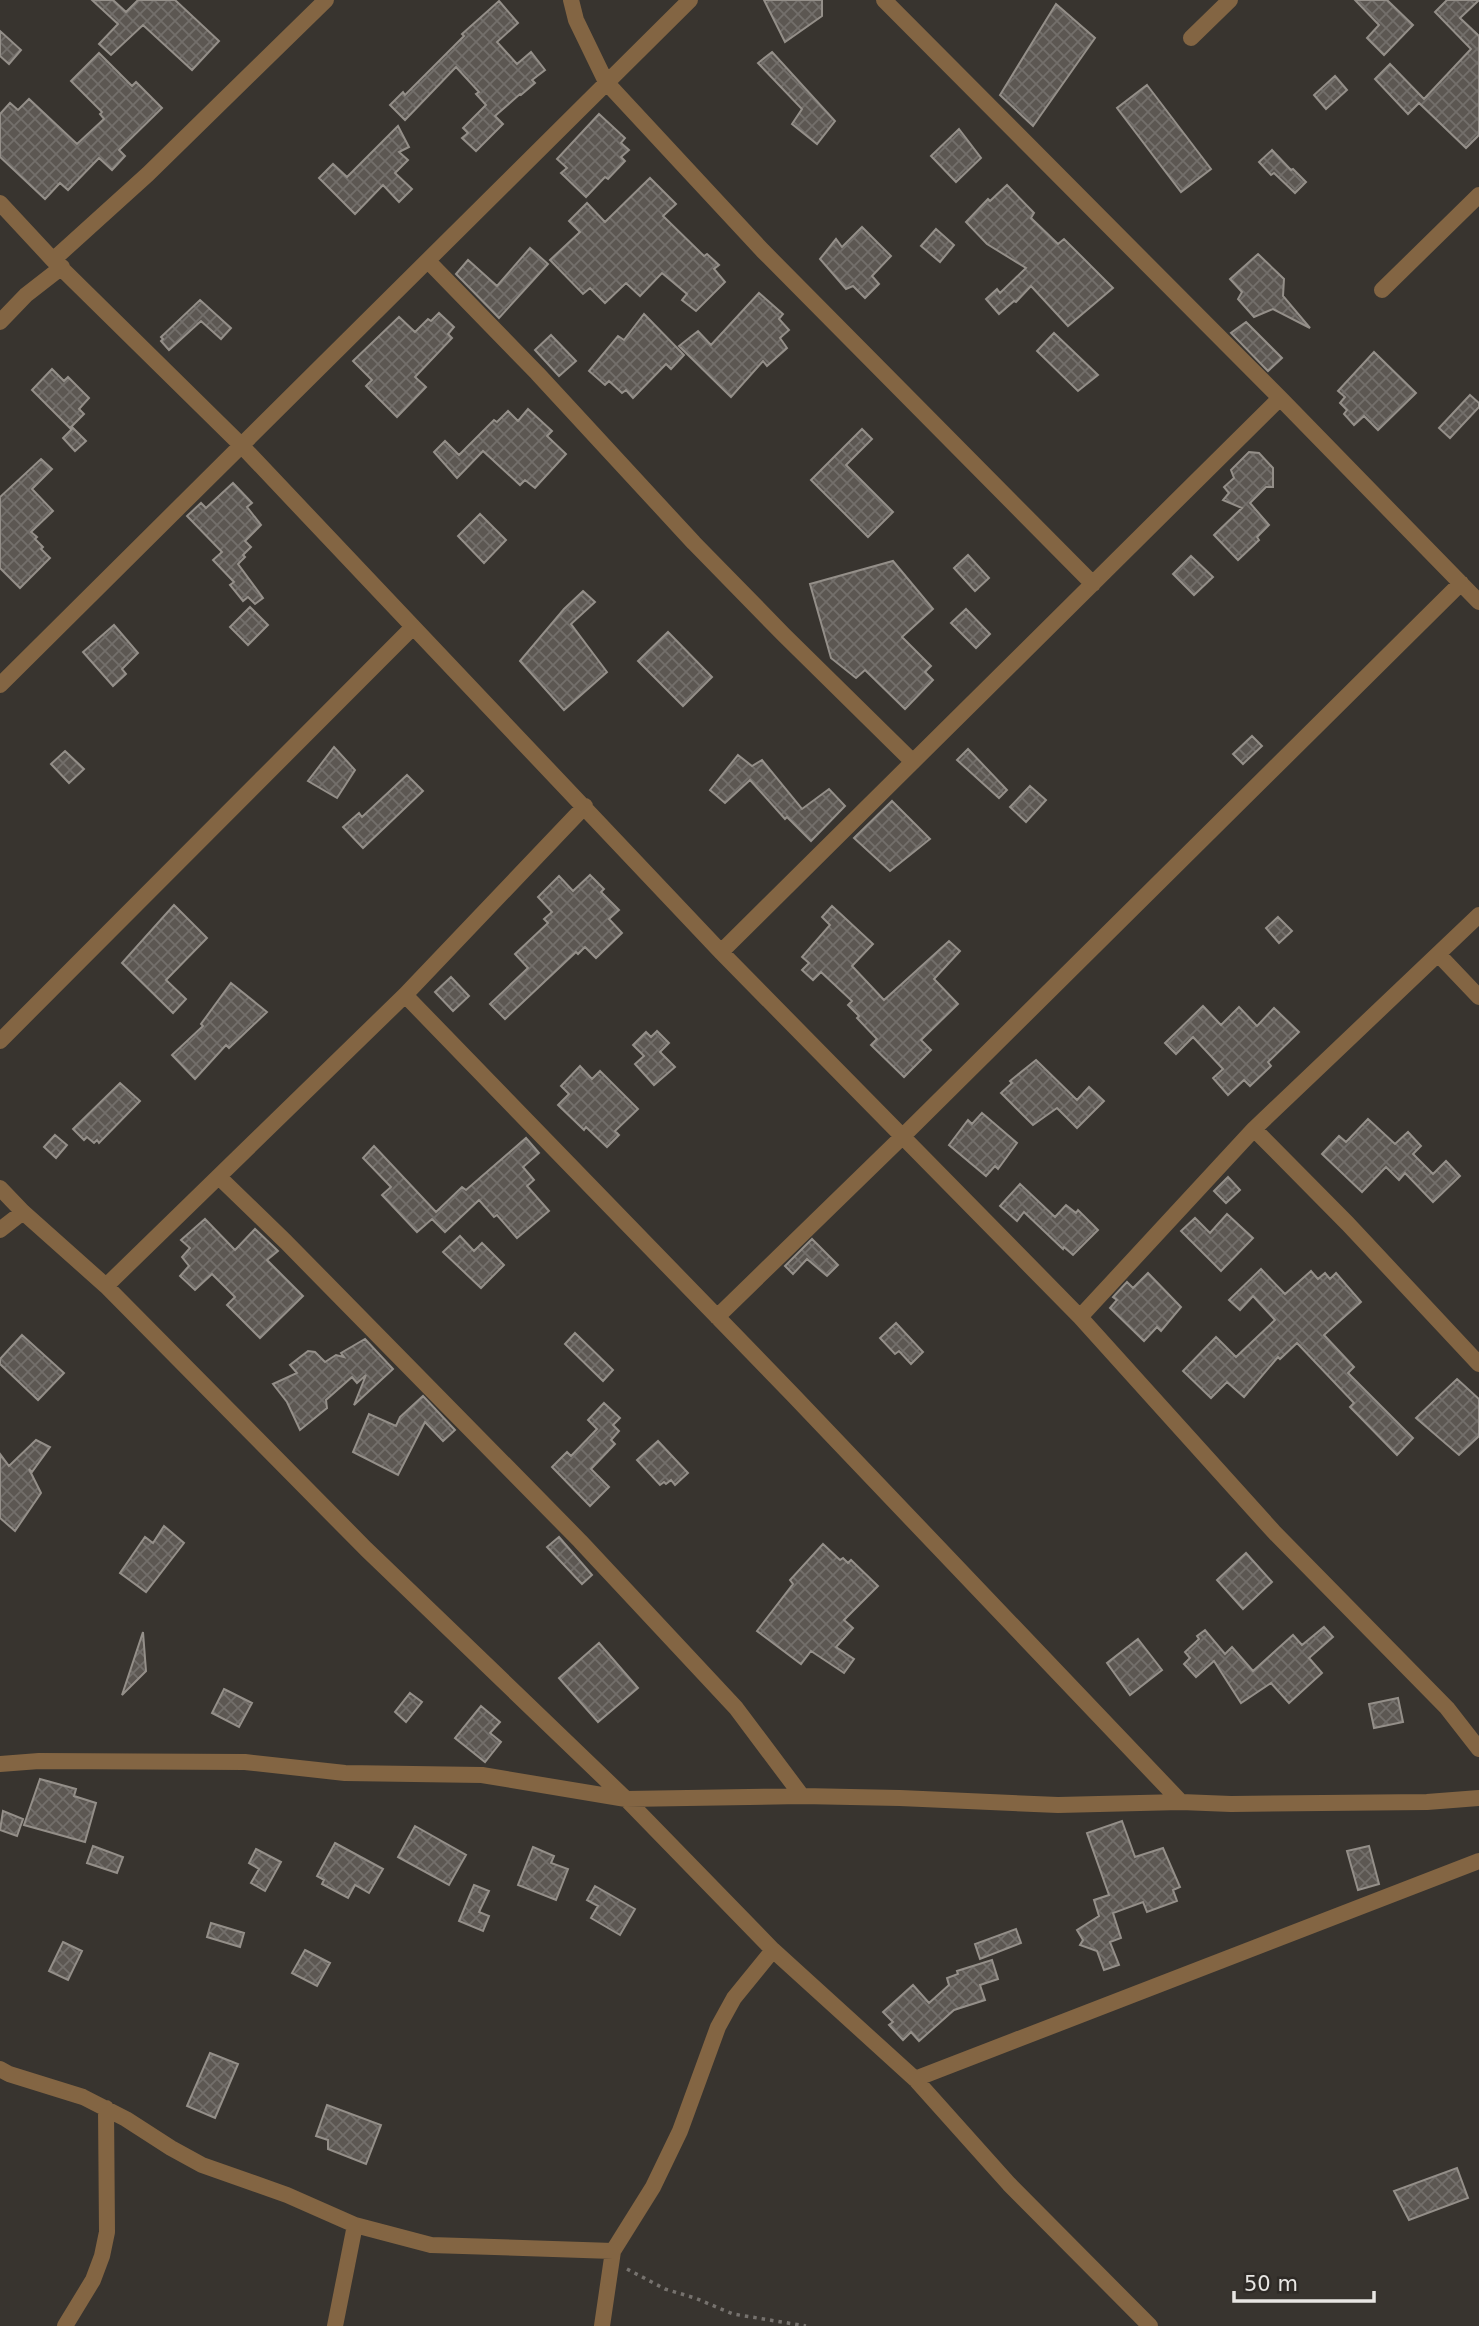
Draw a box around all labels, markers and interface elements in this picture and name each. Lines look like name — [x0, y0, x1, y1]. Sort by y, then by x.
scale bar — [1234, 2260, 1374, 2304]
text: 50 m — [1244, 2272, 1298, 2296]

